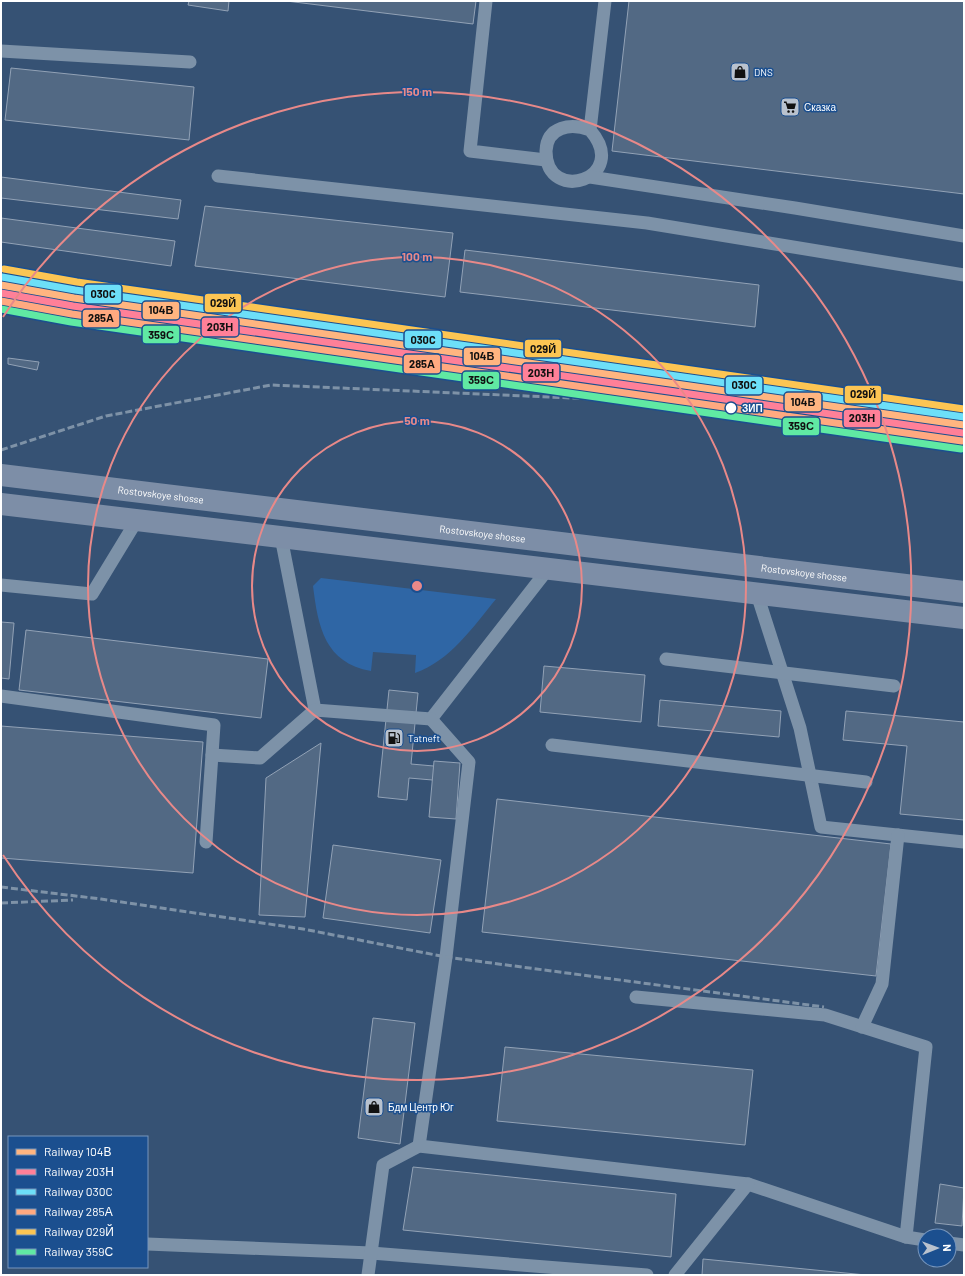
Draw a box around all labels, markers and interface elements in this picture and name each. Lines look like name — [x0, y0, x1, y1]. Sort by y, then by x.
shop icon: DNS — [729, 61, 751, 83]
place label: DNS — [754, 66, 773, 78]
text: 150 m — [402, 84, 432, 98]
supermarket icon: Сказка — [779, 96, 801, 118]
place label: Сказка — [804, 101, 836, 113]
text: 100 m — [402, 249, 432, 263]
line badge: 030C — [84, 284, 122, 304]
text: 030C — [90, 287, 116, 300]
line badge: 029Й — [204, 293, 242, 313]
text: 029Й — [210, 296, 236, 309]
line badge: 104В — [142, 301, 180, 320]
text: 104В — [149, 303, 173, 316]
line badge: 285А — [82, 309, 120, 328]
text: 285А — [88, 311, 114, 324]
line badge: 203Н — [201, 317, 239, 337]
text: 203Н — [207, 320, 233, 333]
line badge: 359С — [142, 325, 180, 344]
text: 359С — [148, 328, 174, 341]
line badge: 030C — [404, 330, 442, 349]
text: 030C — [410, 333, 436, 346]
line badge: 029Й — [524, 339, 562, 358]
text: 029Й — [530, 342, 556, 355]
line badge: 104В — [463, 347, 501, 366]
text: 104В — [470, 349, 494, 362]
line badge: 285А — [403, 354, 441, 374]
text: 285А — [409, 357, 435, 370]
line badge: 203Н — [522, 363, 560, 382]
text: 203Н — [528, 366, 554, 379]
line badge: 359С — [462, 371, 500, 390]
text: 359С — [468, 373, 494, 386]
line badge: 030C — [725, 376, 763, 395]
text: 030C — [731, 378, 757, 391]
line badge: 029Й — [844, 385, 882, 404]
text: 029Й — [850, 387, 876, 400]
line badge: 104В — [784, 392, 822, 412]
text: 104В — [791, 395, 815, 408]
marker: ЗИП — [724, 401, 738, 415]
place label: ЗИП — [742, 402, 763, 414]
line badge: 203Н — [843, 409, 881, 428]
text: 203Н — [849, 411, 875, 424]
text: 50 m — [404, 413, 430, 427]
line badge: 359С — [782, 417, 820, 436]
text: 359С — [788, 419, 814, 432]
street label: Rostovskoye shosse — [117, 483, 205, 506]
street label: Rostovskoye shosse — [439, 522, 526, 545]
street label: Rostovskoye shosse — [760, 561, 848, 584]
centre of rings — [410, 579, 424, 593]
fuel station icon: Tatneft — [383, 727, 405, 749]
place label: Tatneft — [408, 732, 440, 744]
shop icon: Бдм Центр Юг — [363, 1096, 385, 1118]
place label: Бдм Центр Юг — [388, 1101, 454, 1113]
legend — [8, 1136, 148, 1268]
text: Railway 104В — [44, 1144, 111, 1158]
text: Railway 203Н — [44, 1164, 114, 1178]
text: Railway 030C — [44, 1184, 113, 1198]
text: Railway 285А — [44, 1204, 113, 1218]
text: Railway 029Й — [44, 1224, 114, 1238]
north arrow — [917, 1228, 957, 1268]
text: Railway 359С — [44, 1244, 113, 1258]
text: N — [941, 1244, 954, 1252]

